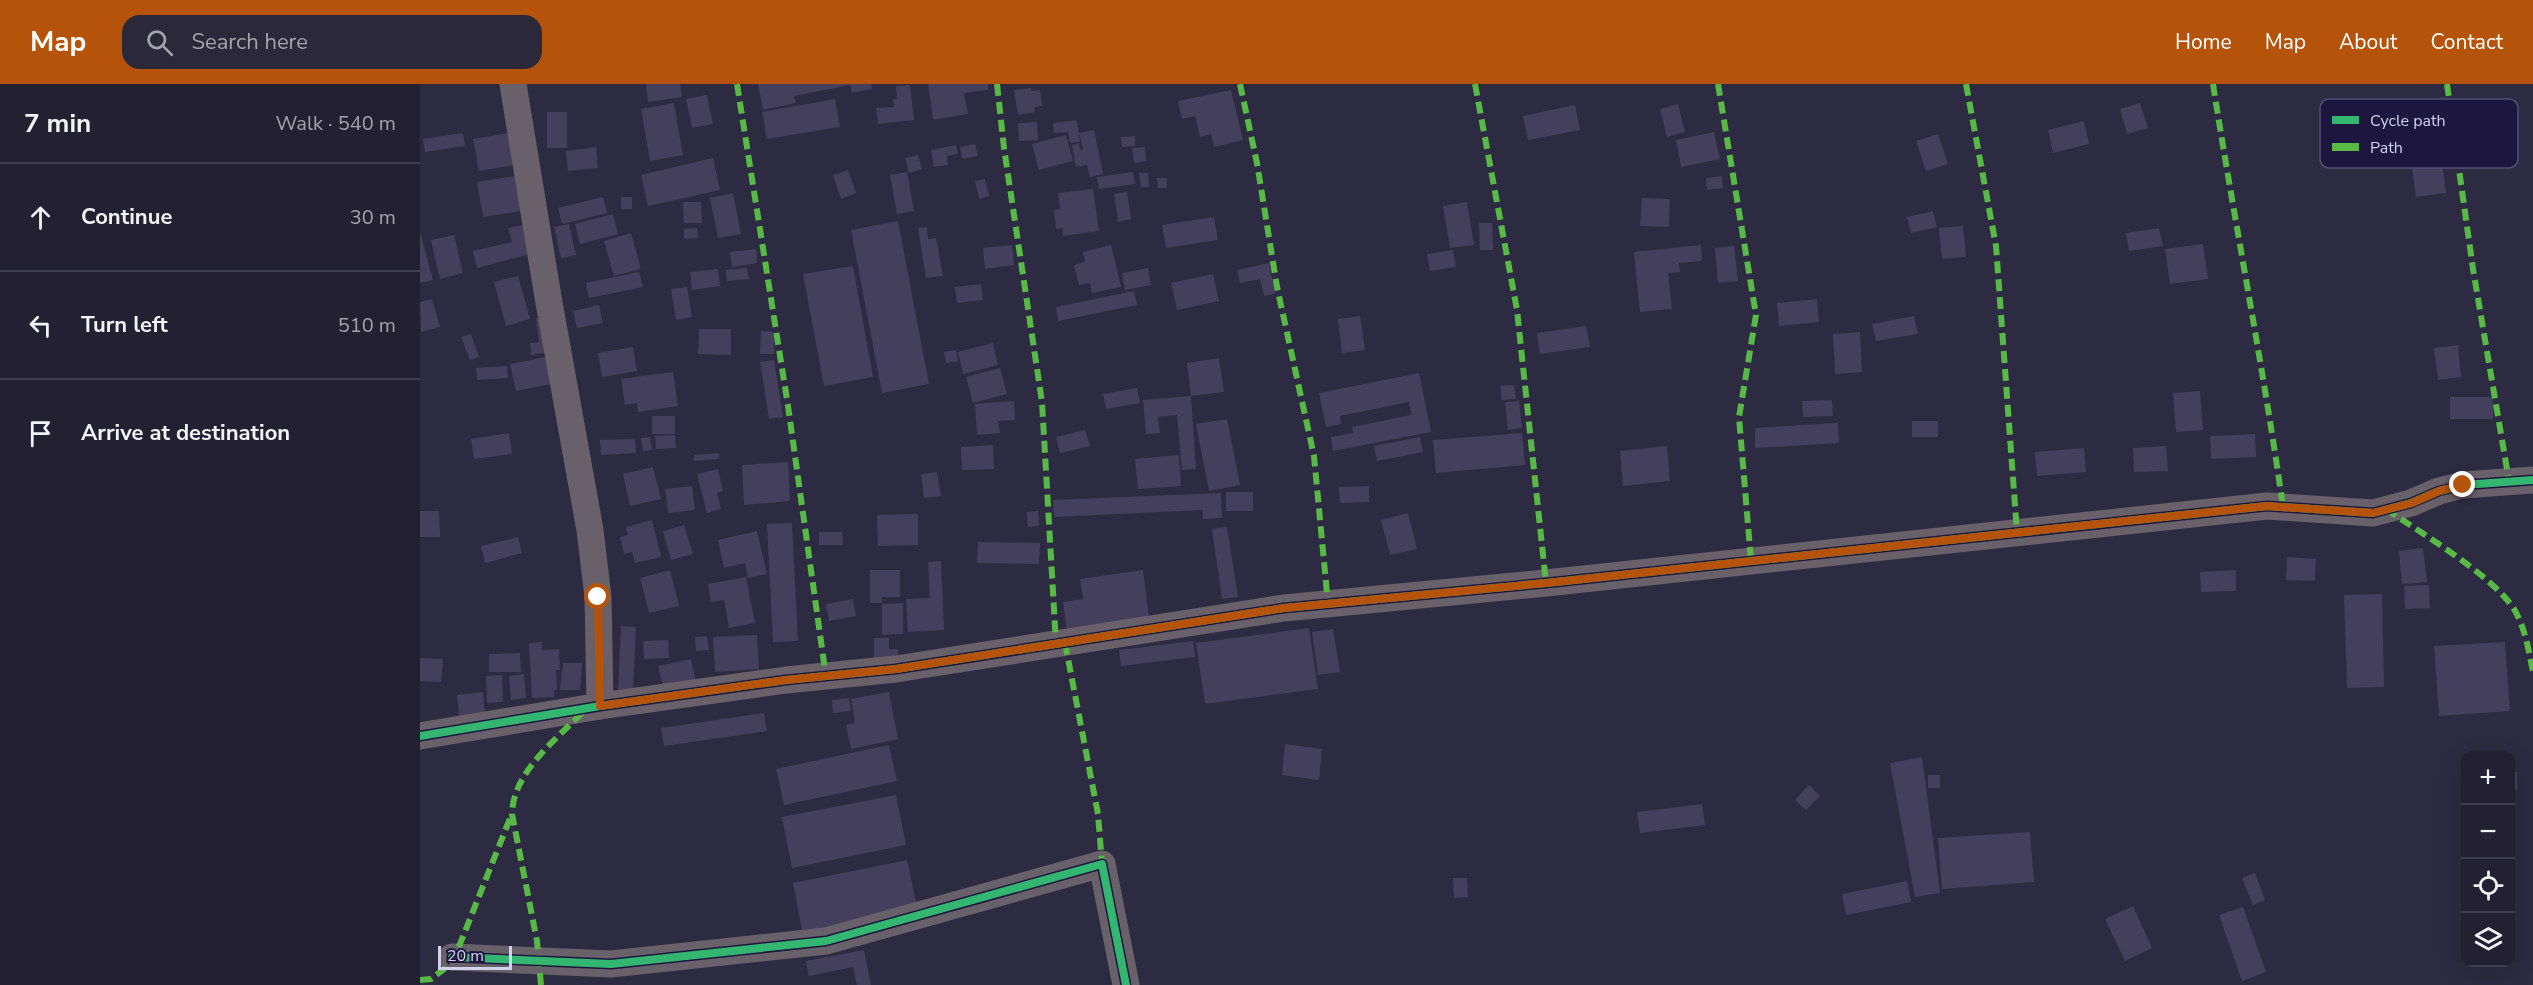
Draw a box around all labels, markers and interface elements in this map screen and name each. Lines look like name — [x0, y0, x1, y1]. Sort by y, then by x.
search box — [122, 15, 542, 69]
text: Map — [30, 23, 86, 61]
icon: search — [143, 26, 176, 59]
text: Search here — [191, 27, 308, 57]
text: Home — [2175, 28, 2232, 56]
text: Map — [2265, 28, 2306, 56]
text: About — [2339, 28, 2397, 56]
text: Contact — [2430, 28, 2503, 56]
legend — [2320, 99, 2518, 168]
text: 7 min — [24, 106, 91, 141]
text: Walk · 540 m — [276, 110, 396, 137]
text: Cycle path — [2370, 110, 2446, 132]
text: Path — [2370, 137, 2403, 159]
icon: ahead — [24, 201, 57, 234]
text: Continue — [81, 202, 172, 232]
text: 30 m — [350, 204, 396, 231]
icon: left — [24, 309, 57, 342]
text: Turn left — [81, 310, 168, 340]
text: 510 m — [338, 312, 396, 339]
icon: arrive — [24, 417, 57, 450]
text: Arrive at destination — [81, 418, 290, 448]
route end — [2449, 471, 2475, 497]
route start — [584, 583, 610, 609]
map controls — [2461, 751, 2515, 967]
button: + — [2461, 751, 2515, 805]
button: − — [2461, 805, 2515, 859]
button: locate — [2461, 859, 2515, 913]
button: layers — [2461, 913, 2515, 967]
scale bar — [438, 943, 512, 970]
text: 20 m — [447, 945, 484, 967]

